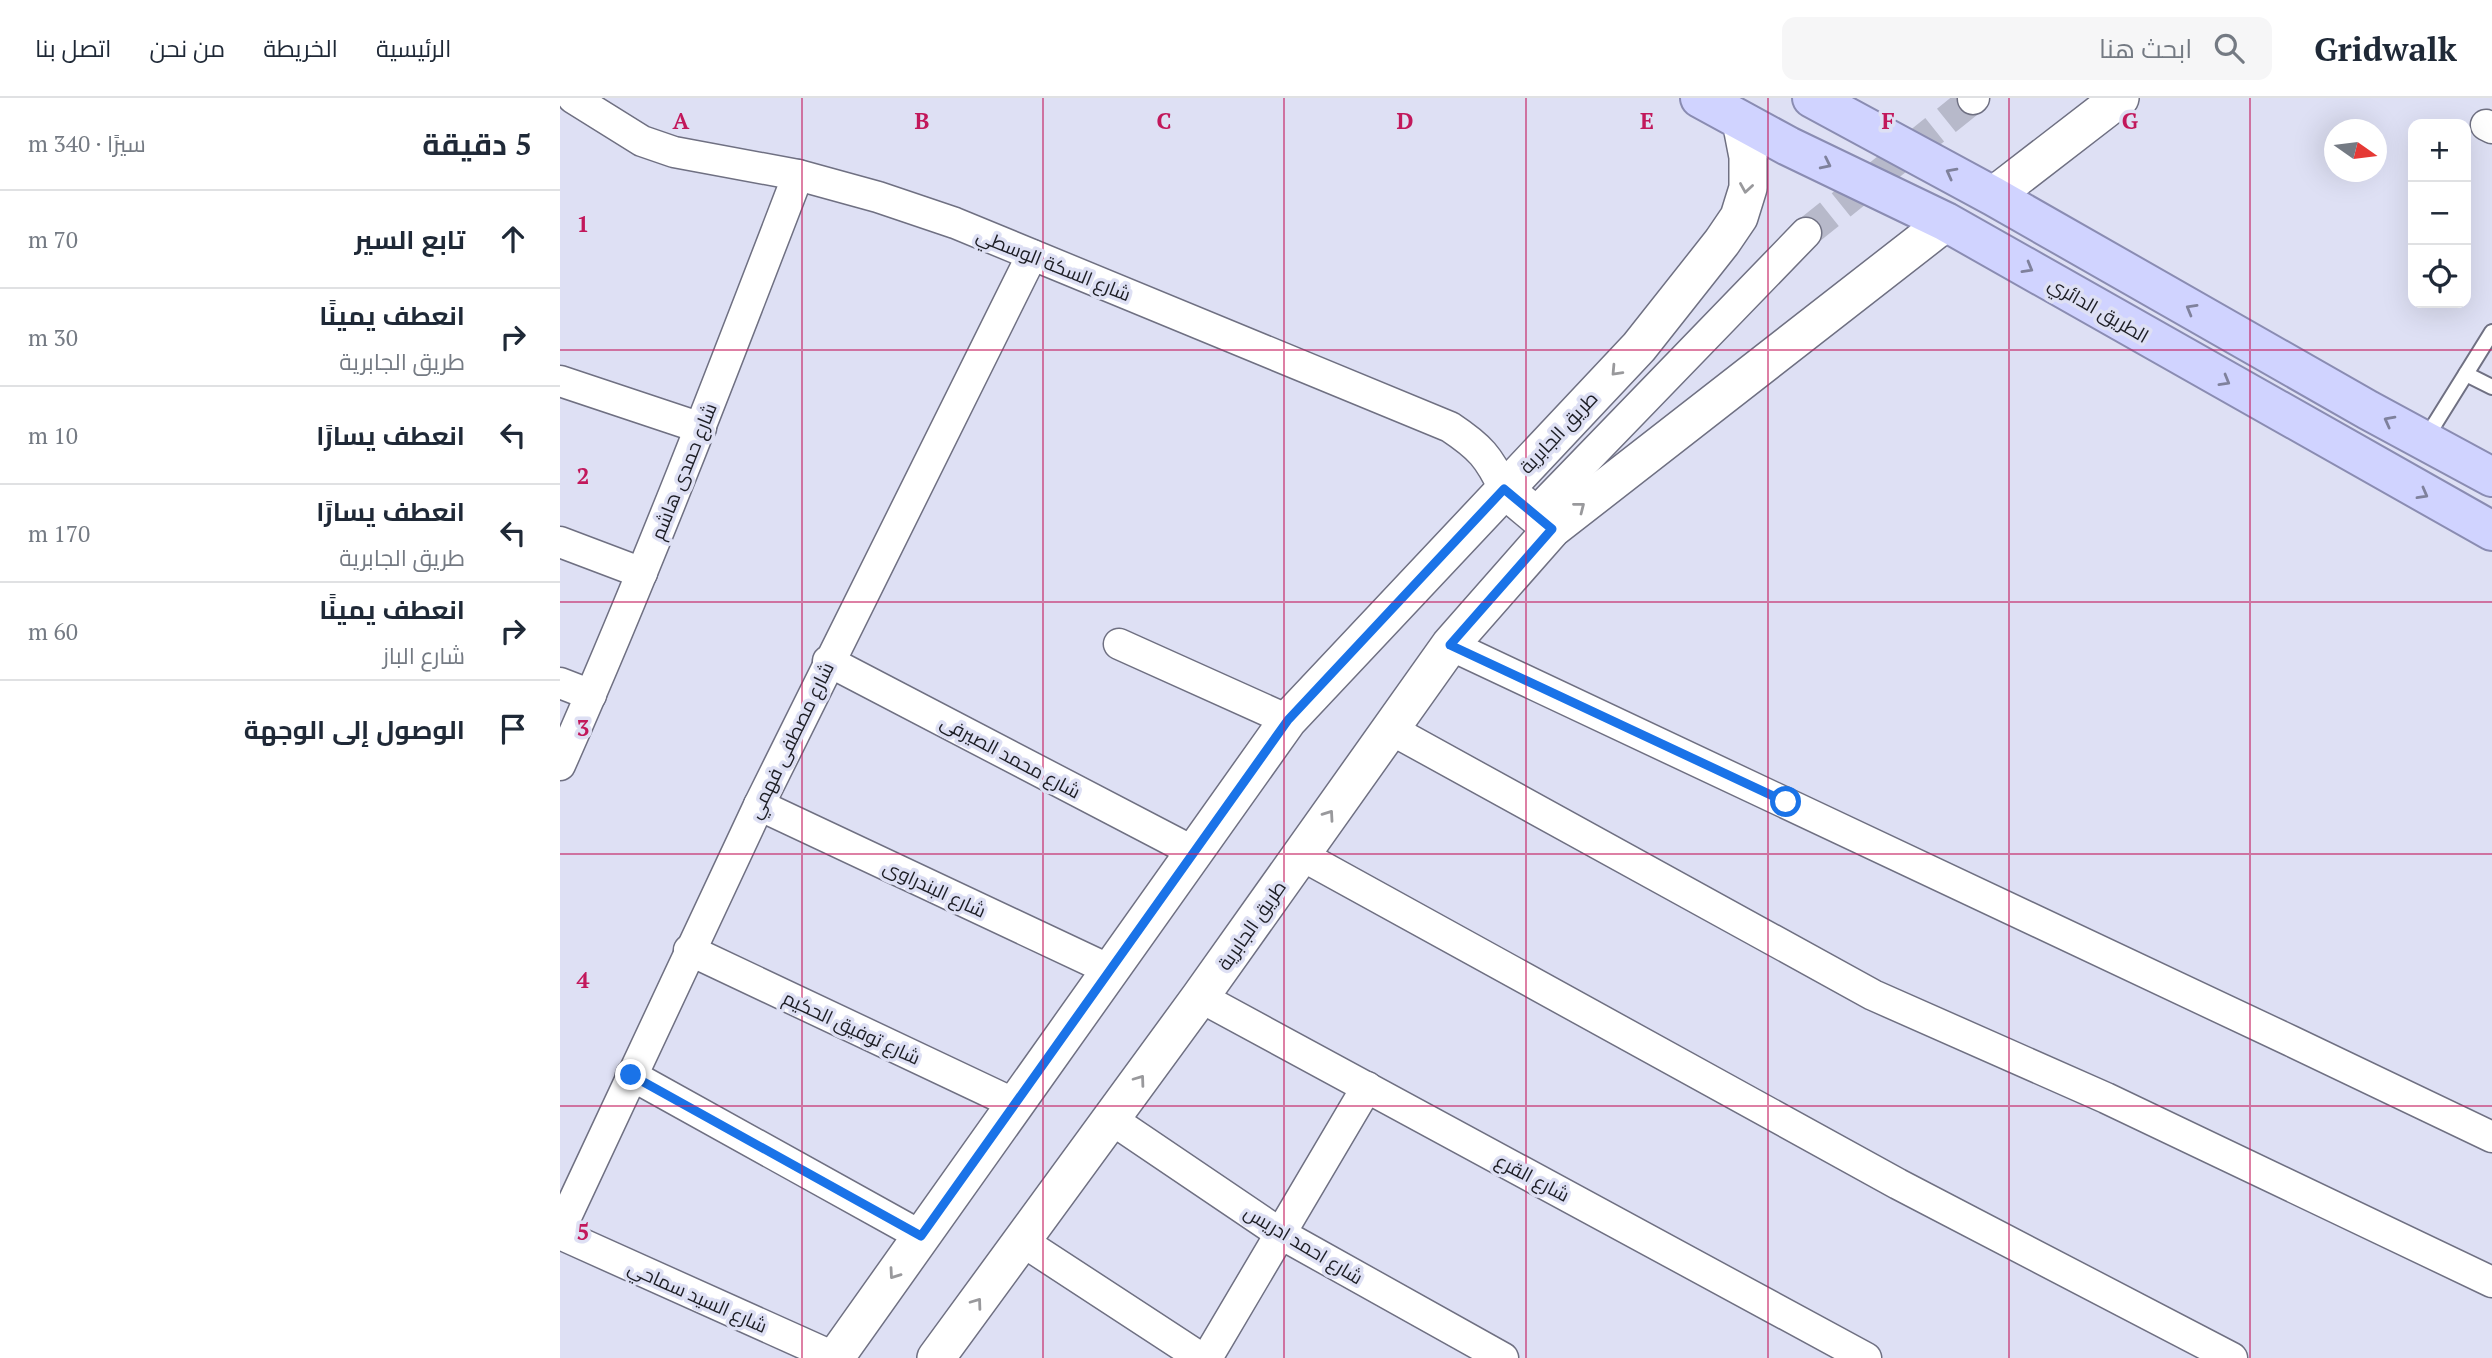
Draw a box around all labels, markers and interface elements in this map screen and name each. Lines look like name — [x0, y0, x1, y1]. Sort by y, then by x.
search box — [1782, 17, 2272, 80]
text: Gridwalk — [2314, 27, 2457, 70]
icon: search — [2210, 29, 2248, 67]
text: ابحث هنا — [2099, 31, 2192, 65]
text: اتصل بنا — [35, 32, 112, 64]
text: من نحن — [150, 32, 225, 64]
text: الخريطة — [263, 32, 338, 64]
text: الرئيسية — [376, 32, 451, 64]
text: A — [673, 105, 690, 136]
text: B — [915, 105, 930, 136]
text: C — [1157, 105, 1172, 136]
text: D — [1397, 105, 1414, 136]
text: E — [1640, 105, 1654, 136]
text: F — [1881, 105, 1895, 136]
text: G — [2122, 105, 2139, 136]
north arrow — [2324, 119, 2387, 182]
map controls — [2408, 119, 2471, 308]
button: + — [2408, 119, 2471, 182]
text: 5 دقيقة — [422, 124, 532, 164]
text: سيرًا · 340 m — [28, 128, 146, 159]
one-way arrow — [1819, 156, 1831, 170]
one-way arrow — [1945, 168, 1958, 181]
one-way arrow — [1739, 182, 1754, 194]
button: − — [2408, 182, 2471, 245]
text: 1 — [577, 208, 590, 239]
icon: ahead — [494, 220, 532, 258]
text: تابع السير — [355, 222, 465, 256]
street label: شارع السكة الوسطي — [972, 222, 1135, 309]
text: 70 m — [28, 224, 78, 255]
button: locate — [2408, 245, 2471, 308]
one-way arrow — [2020, 260, 2033, 273]
street label: الطريق الدائري — [2043, 270, 2154, 350]
text: انعطف يمينًا — [319, 298, 465, 332]
one-way arrow — [2186, 304, 2198, 317]
icon: right — [494, 318, 532, 356]
text: 30 m — [28, 322, 78, 353]
text: طريق الجابرية — [339, 346, 465, 377]
one-way arrow — [1612, 363, 1624, 376]
one-way arrow — [2218, 373, 2231, 386]
street label: طريق الجابرية — [1513, 386, 1603, 479]
street label: شارع حمدى هاشم — [644, 399, 724, 544]
icon: left — [494, 416, 532, 454]
one-way arrow — [2384, 416, 2396, 430]
text: انعطف يسارًا — [316, 418, 465, 452]
text: 10 m — [28, 420, 78, 451]
text: 2 — [577, 460, 590, 491]
one-way arrow — [2416, 485, 2428, 499]
text: انعطف يسارًا — [316, 494, 465, 528]
one-way arrow — [1573, 502, 1585, 515]
icon: left — [494, 514, 532, 552]
text: 170 m — [28, 518, 90, 549]
text: طريق الجابرية — [339, 542, 465, 573]
text: انعطف يمينًا — [319, 592, 465, 626]
icon: right — [494, 612, 532, 650]
text: 60 m — [28, 616, 78, 647]
text: شارع الباز — [383, 640, 465, 671]
street label: شارع مصطفى فهمي — [741, 658, 841, 824]
street label: شارع محمد الصيرفى — [936, 709, 1085, 805]
icon: arrive — [494, 710, 532, 748]
text: الوصول إلى الوجهة — [244, 712, 465, 746]
text: 3 — [577, 712, 590, 743]
route start — [1770, 786, 1801, 817]
one-way arrow — [1321, 810, 1333, 823]
street label: شارع البندراوى — [879, 853, 990, 925]
street label: طريق الجابرية — [1211, 875, 1292, 975]
text: 4 — [577, 964, 590, 995]
street label: شارع توفيق الحكيم — [779, 984, 925, 1072]
route end — [615, 1059, 646, 1090]
one-way arrow — [1132, 1075, 1144, 1088]
street label: شارع القرع — [1491, 1147, 1574, 1209]
street label: شارع احمد ادريس — [1239, 1199, 1368, 1291]
text: 5 — [577, 1216, 590, 1247]
street label: شارع السيد سماحي — [623, 1254, 772, 1341]
one-way arrow — [890, 1266, 903, 1279]
one-way arrow — [969, 1298, 981, 1311]

